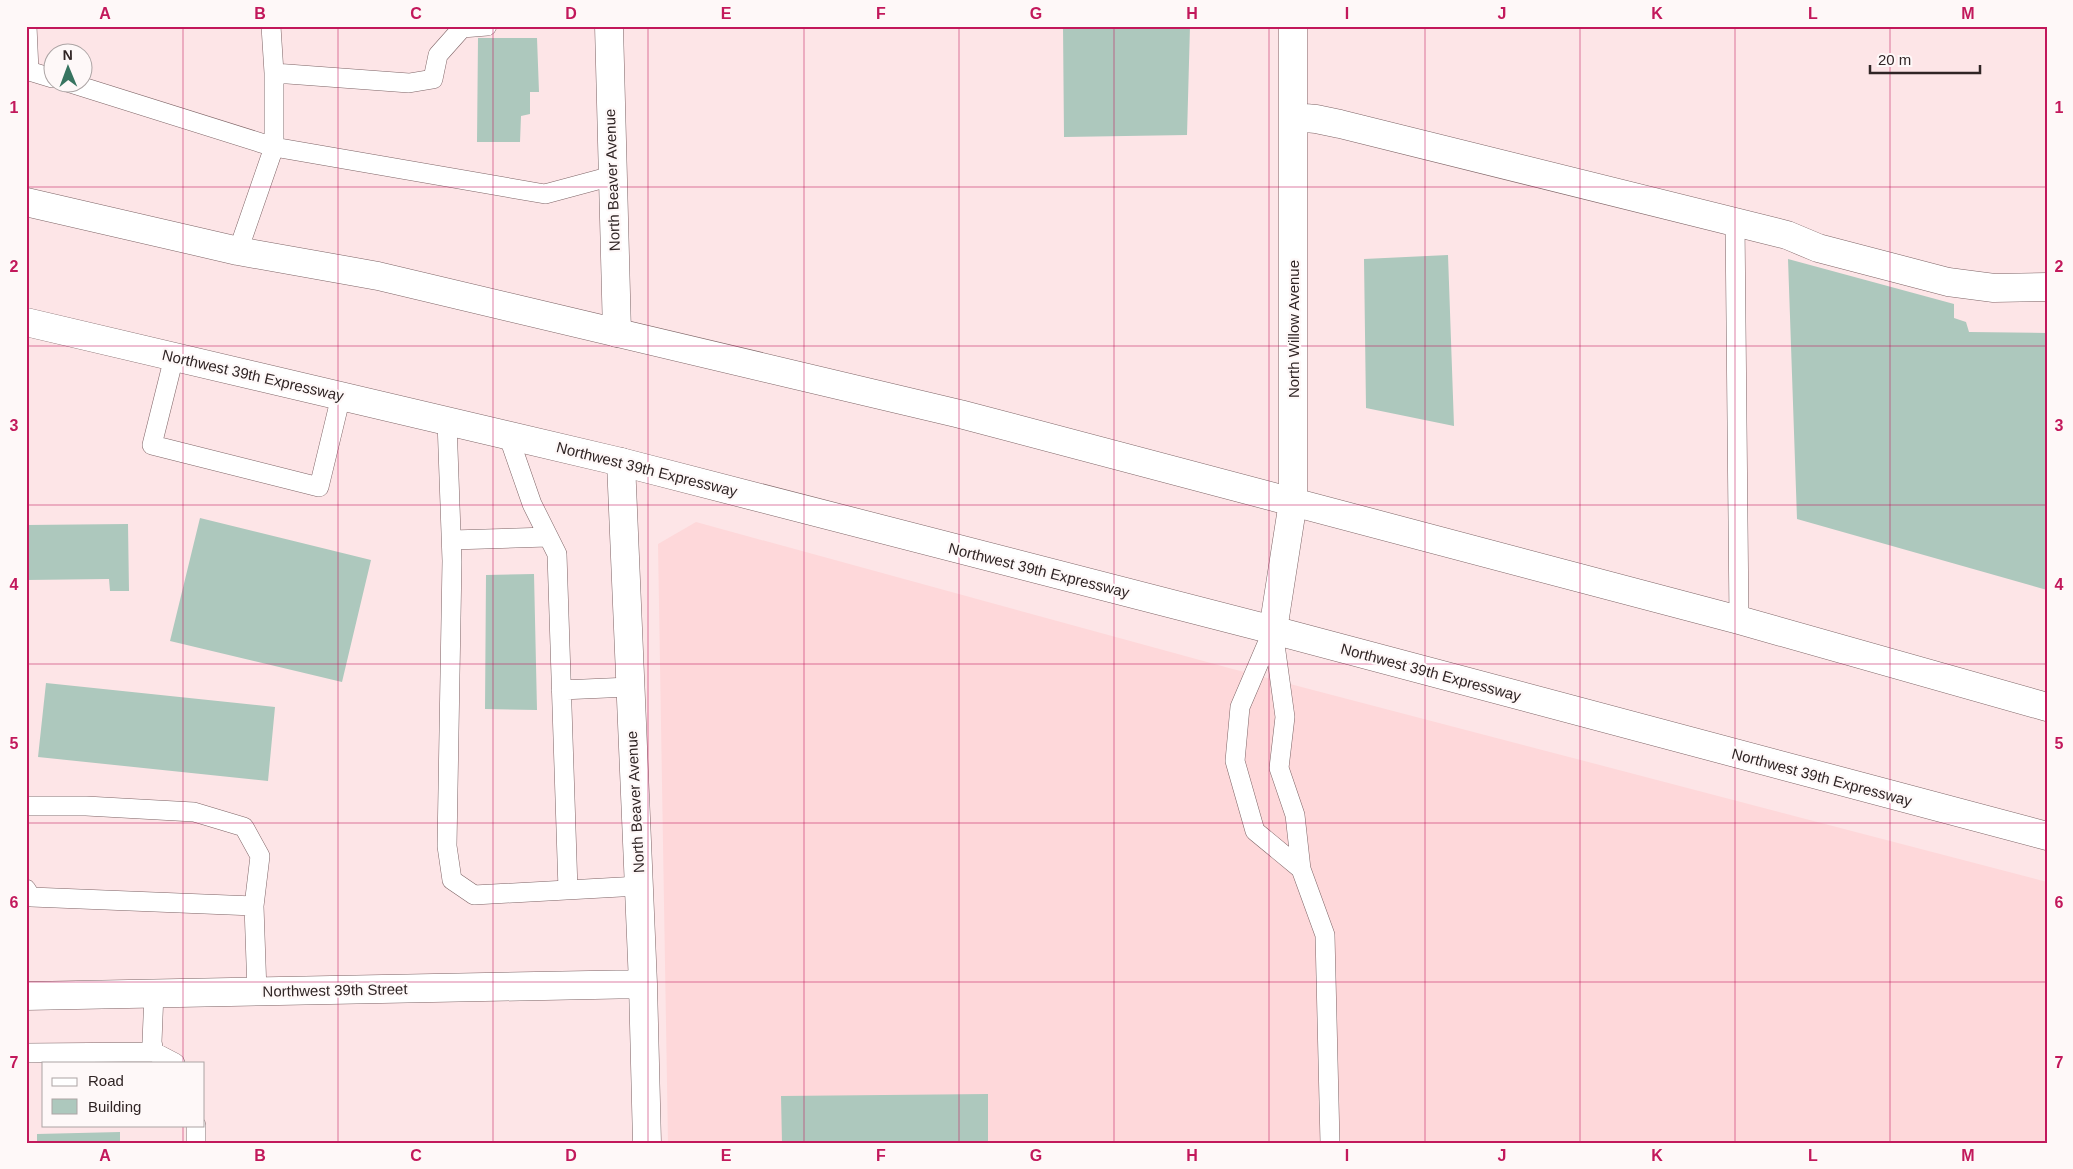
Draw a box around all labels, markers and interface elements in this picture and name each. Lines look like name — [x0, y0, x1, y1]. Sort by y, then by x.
text: A — [99, 5, 111, 22]
text: B — [254, 5, 266, 22]
text: C — [410, 5, 422, 22]
text: D — [565, 5, 577, 22]
text: E — [721, 5, 732, 22]
text: F — [876, 5, 886, 22]
text: G — [1030, 5, 1042, 22]
text: H — [1186, 5, 1198, 22]
text: I — [1345, 5, 1349, 22]
text: J — [1498, 5, 1506, 22]
text: K — [1651, 5, 1663, 22]
text: L — [1808, 5, 1818, 22]
text: M — [1961, 5, 1975, 22]
north arrow — [42, 42, 92, 92]
scale bar — [1870, 42, 1980, 74]
text: N — [63, 47, 73, 63]
text: 20 m — [1878, 51, 1911, 68]
text: 1 — [10, 99, 19, 116]
text: 1 — [2055, 99, 2064, 116]
street label: North Beaver Avenue — [601, 109, 623, 251]
text: 2 — [10, 258, 19, 275]
text: 2 — [2055, 258, 2064, 275]
street label: North Willow Avenue — [1285, 260, 1302, 398]
street label: Northwest 39th Expressway — [161, 346, 346, 404]
text: 3 — [10, 417, 19, 434]
text: 3 — [2055, 417, 2064, 434]
street label: Northwest 39th Expressway — [555, 438, 740, 500]
street label: Northwest 39th Expressway — [947, 539, 1132, 601]
text: 4 — [10, 576, 19, 593]
text: 4 — [2055, 576, 2064, 593]
street label: Northwest 39th Expressway — [1339, 640, 1523, 704]
street label: North Beaver Avenue — [623, 730, 647, 874]
text: 5 — [10, 735, 19, 752]
text: 5 — [2055, 735, 2064, 752]
street label: Northwest 39th Expressway — [1730, 745, 1914, 809]
text: 6 — [10, 894, 19, 911]
text: 6 — [2055, 894, 2064, 911]
street label: Northwest 39th Street — [262, 980, 409, 1000]
text: 7 — [10, 1054, 19, 1071]
text: 7 — [2055, 1054, 2064, 1071]
legend — [42, 1062, 205, 1126]
text: Road — [88, 1072, 124, 1089]
text: Building — [88, 1098, 141, 1115]
text: A — [99, 1147, 111, 1164]
text: B — [254, 1147, 266, 1164]
text: C — [410, 1147, 422, 1164]
text: D — [565, 1147, 577, 1164]
text: E — [721, 1147, 732, 1164]
text: F — [876, 1147, 886, 1164]
text: G — [1030, 1147, 1042, 1164]
text: H — [1186, 1147, 1198, 1164]
text: I — [1345, 1147, 1349, 1164]
text: J — [1498, 1147, 1506, 1164]
text: K — [1651, 1147, 1663, 1164]
text: L — [1808, 1147, 1818, 1164]
text: M — [1961, 1147, 1975, 1164]

